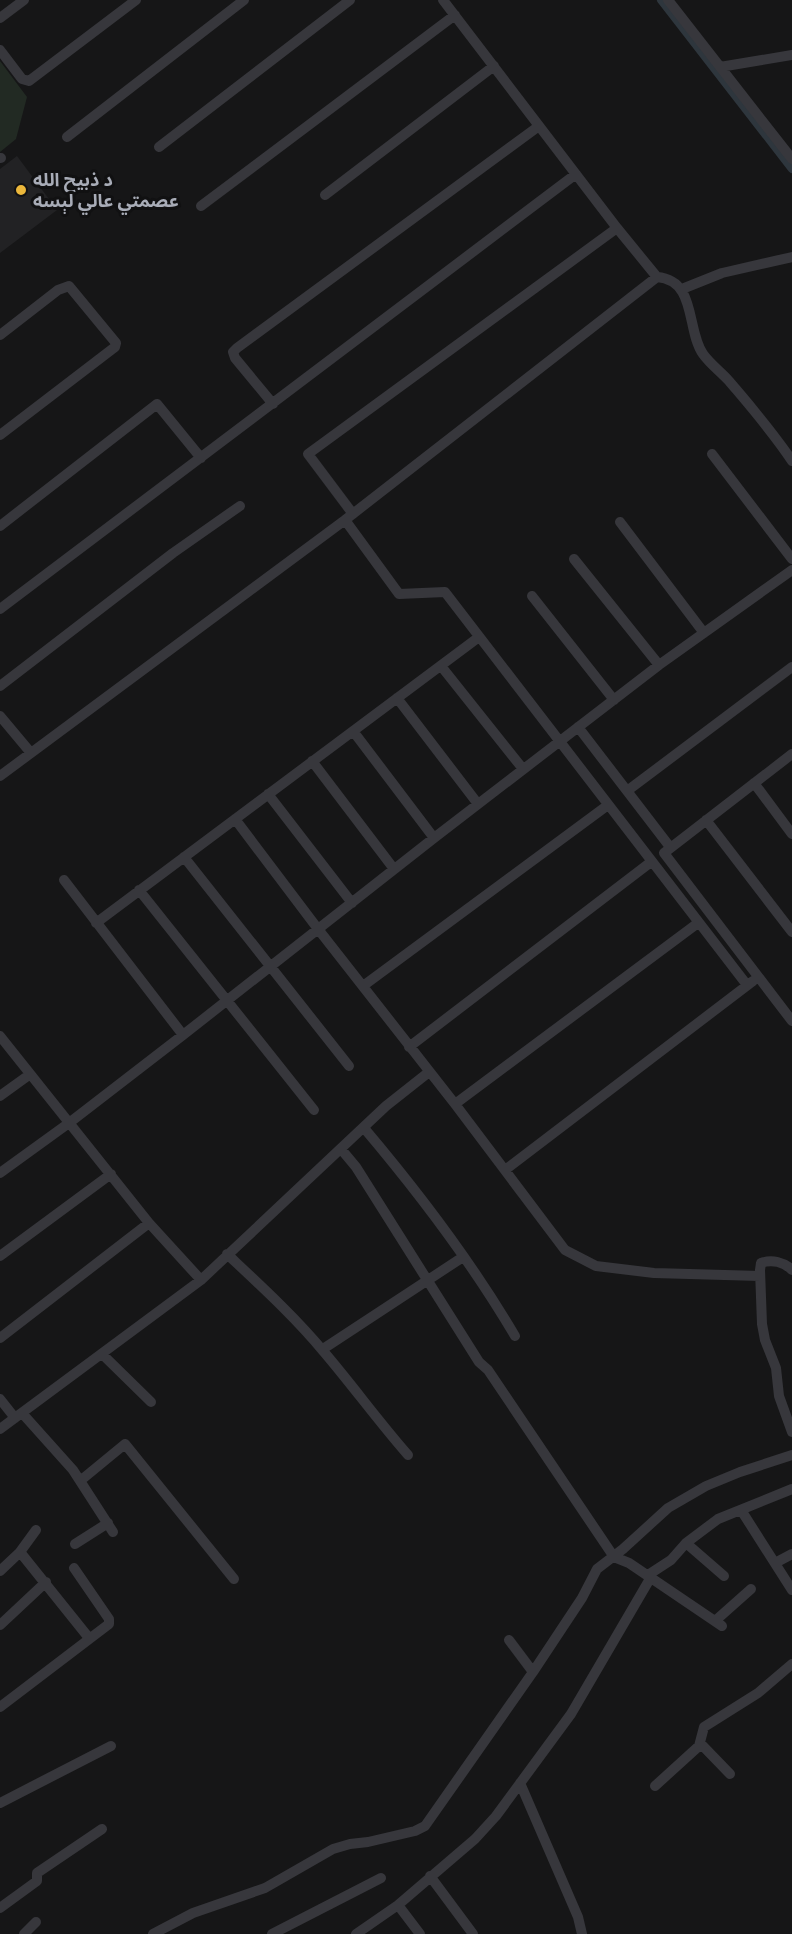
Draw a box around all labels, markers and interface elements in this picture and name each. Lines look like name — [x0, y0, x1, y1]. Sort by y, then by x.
place label: د ذبیح الله عصمتي عالي لېسه — [33, 168, 179, 215]
marker: د ذبیح الله عصمتي عالي لېسه — [14, 183, 28, 197]

